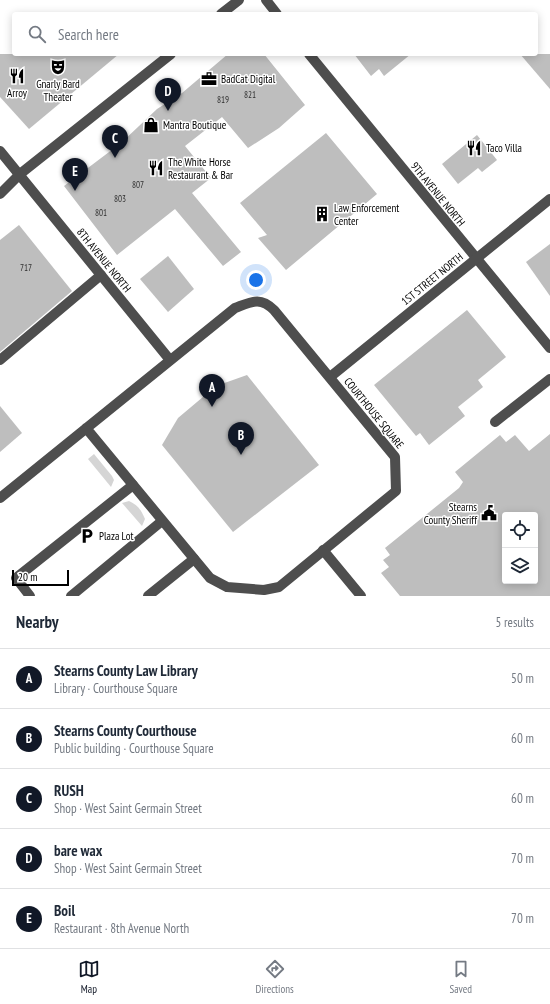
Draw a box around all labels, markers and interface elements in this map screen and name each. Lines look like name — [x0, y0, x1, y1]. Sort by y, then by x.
search box — [12, 12, 538, 56]
icon: search — [26, 23, 48, 45]
text: Search here — [58, 25, 119, 44]
theatre icon: Gnarly Bard Theater — [49, 58, 67, 76]
restaurant icon: Arroy — [8, 67, 26, 85]
office icon: BadCat Digital — [200, 70, 218, 88]
place label: BadCat Digital — [221, 72, 276, 86]
place label: Gnarly Bard Theater — [36, 77, 80, 104]
pin: D — [155, 78, 181, 111]
place label: Arroy — [7, 86, 28, 100]
house number: 821 — [244, 89, 256, 100]
house number: 819 — [217, 94, 229, 105]
shop icon: Mantra Boutique — [142, 116, 160, 134]
place label: Mantra Boutique — [163, 118, 227, 132]
pin: C — [102, 125, 128, 158]
restaurant icon: Taco Villa — [465, 139, 483, 157]
place label: Taco Villa — [486, 141, 522, 155]
place label: The White Horse Restaurant & Bar — [168, 155, 233, 182]
pin: E — [62, 158, 88, 191]
restaurant icon: The White Horse Restaurant & Bar — [147, 159, 165, 177]
street label: 9TH AVENUE NORTH — [408, 159, 468, 229]
house number: 807 — [132, 179, 144, 190]
house number: 803 — [114, 193, 126, 204]
place label: Law Enforcement Center — [334, 201, 399, 228]
building icon: Law Enforcement Center — [313, 205, 331, 223]
house number: 801 — [95, 207, 107, 218]
street label: 8TH AVENUE NORTH — [74, 225, 134, 295]
street label: 1ST STREET NORTH — [398, 250, 466, 308]
house number: 717 — [20, 262, 32, 273]
your location — [246, 270, 266, 290]
pin: A — [199, 374, 225, 407]
street label: COURTHOUSE SQUARE — [341, 375, 407, 452]
pin: B — [228, 422, 254, 455]
place label: Stearns County Sheriff — [424, 500, 478, 527]
public building icon: Stearns County Sheriff — [480, 504, 498, 522]
map controls — [502, 512, 538, 584]
button: locate — [502, 512, 538, 548]
parking icon: Plaza Lot — [78, 527, 96, 545]
place label: Plaza Lot — [99, 529, 133, 543]
button: layers — [502, 548, 538, 584]
scale bar — [12, 568, 69, 587]
text: 20 m — [18, 570, 37, 584]
text: Nearby — [16, 611, 59, 633]
text: 5 results — [495, 614, 534, 631]
text: Stearns County Law Library — [54, 661, 198, 680]
text: A — [26, 670, 32, 687]
text: 50 m — [511, 670, 534, 687]
text: Library · Courthouse Square — [54, 680, 178, 697]
text: Stearns County Courthouse — [54, 721, 197, 740]
text: B — [26, 730, 32, 747]
text: 60 m — [511, 730, 534, 747]
text: Public building · Courthouse Square — [54, 740, 214, 757]
text: RUSH — [54, 781, 84, 800]
text: C — [26, 790, 32, 807]
text: 60 m — [511, 790, 534, 807]
text: Shop · West Saint Germain Street — [54, 800, 202, 817]
text: bare wax — [54, 841, 102, 860]
text: D — [26, 850, 32, 867]
text: 70 m — [511, 850, 534, 867]
text: Shop · West Saint Germain Street — [54, 860, 202, 877]
text: Boil — [54, 901, 75, 920]
text: E — [26, 910, 32, 927]
text: 70 m — [511, 910, 534, 927]
text: Restaurant · 8th Avenue North — [54, 920, 189, 937]
tab: Map — [78, 958, 100, 996]
tab: Directions — [256, 958, 294, 996]
tab: Saved — [449, 958, 472, 996]

